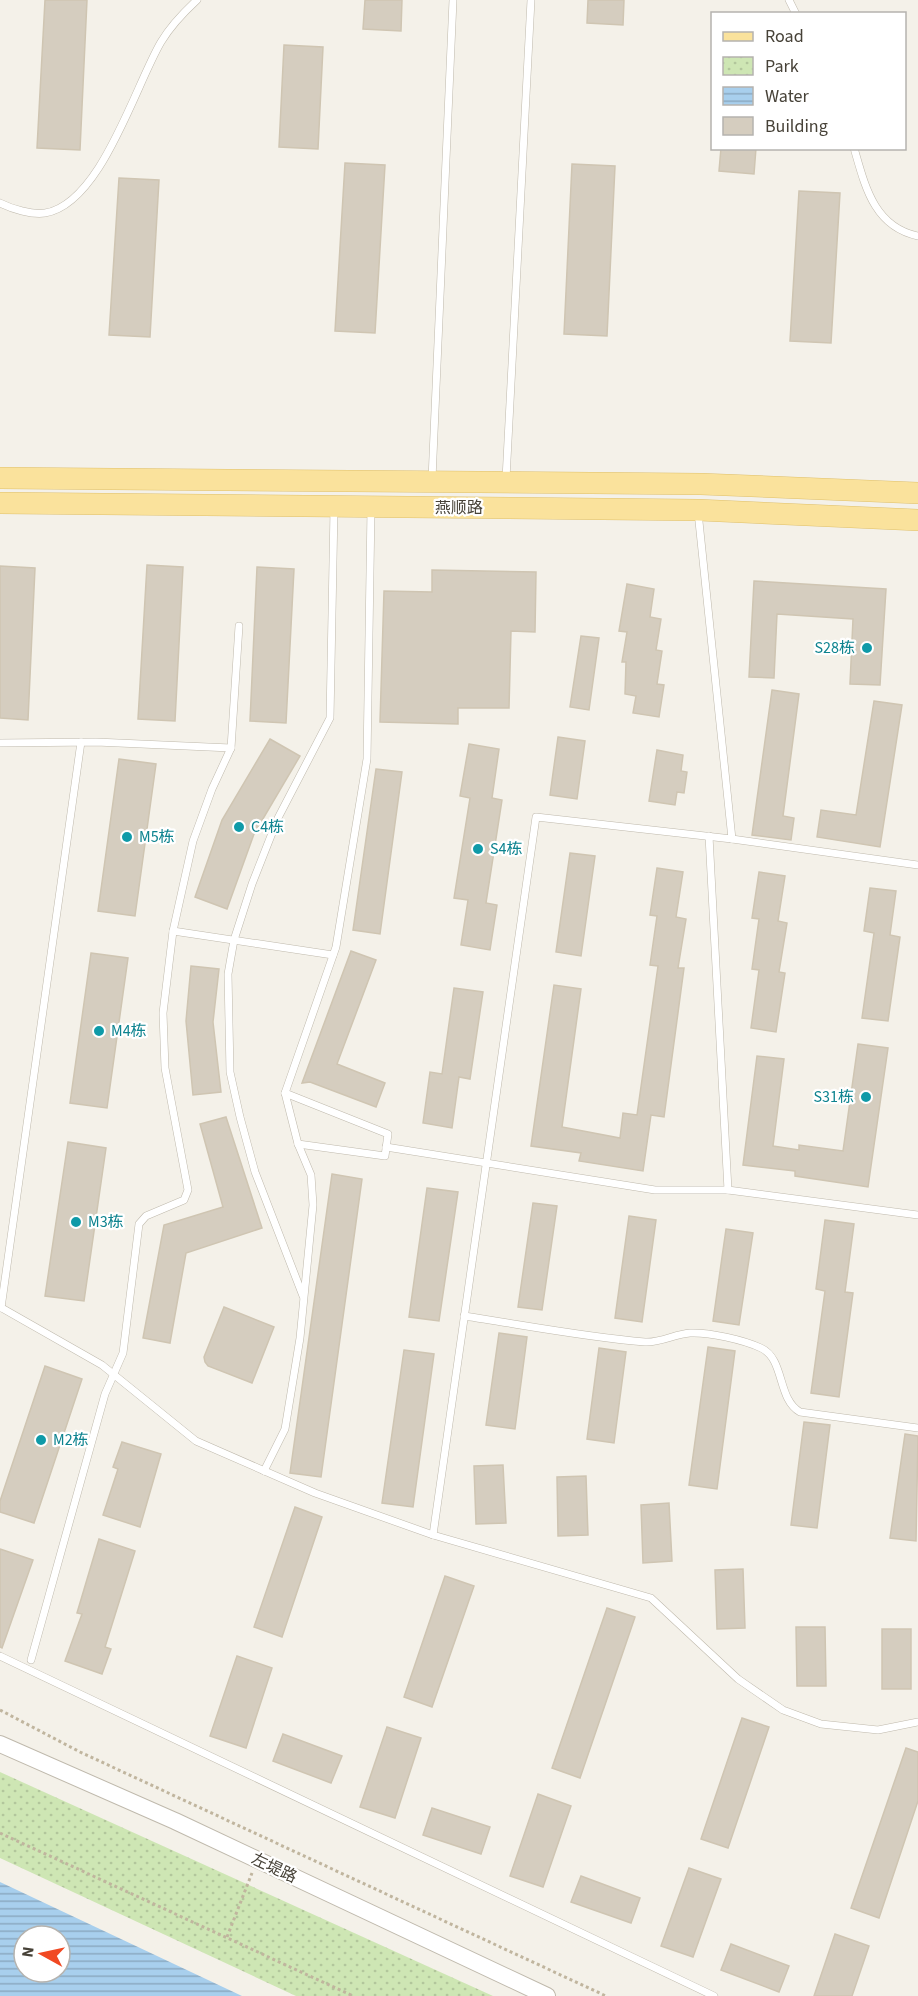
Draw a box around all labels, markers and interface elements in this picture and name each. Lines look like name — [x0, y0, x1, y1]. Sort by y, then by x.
legend — [711, 12, 906, 150]
text: Road — [765, 24, 804, 49]
text: Park — [765, 54, 799, 79]
text: Water — [765, 84, 809, 109]
text: Building — [765, 114, 828, 139]
street label: 燕顺路 — [435, 497, 483, 519]
place label: S28栋 — [815, 637, 855, 659]
marker: S28栋 — [860, 641, 874, 655]
place label: C4栋 — [251, 816, 284, 838]
marker: C4栋 — [232, 820, 246, 834]
place label: M5栋 — [139, 826, 175, 848]
marker: M5栋 — [120, 830, 134, 844]
place label: S4栋 — [490, 838, 523, 860]
marker: S4栋 — [471, 842, 485, 856]
place label: M4栋 — [111, 1020, 147, 1042]
marker: M4栋 — [92, 1024, 106, 1038]
place label: S31栋 — [814, 1086, 854, 1108]
marker: S31栋 — [859, 1090, 873, 1104]
place label: M3栋 — [88, 1211, 124, 1233]
marker: M3栋 — [69, 1215, 83, 1229]
place label: M2栋 — [53, 1429, 89, 1451]
marker: M2栋 — [34, 1433, 48, 1447]
street label: 左堤路 — [248, 1848, 300, 1888]
north arrow — [12, 1924, 72, 1984]
text: N — [17, 1945, 40, 1959]

